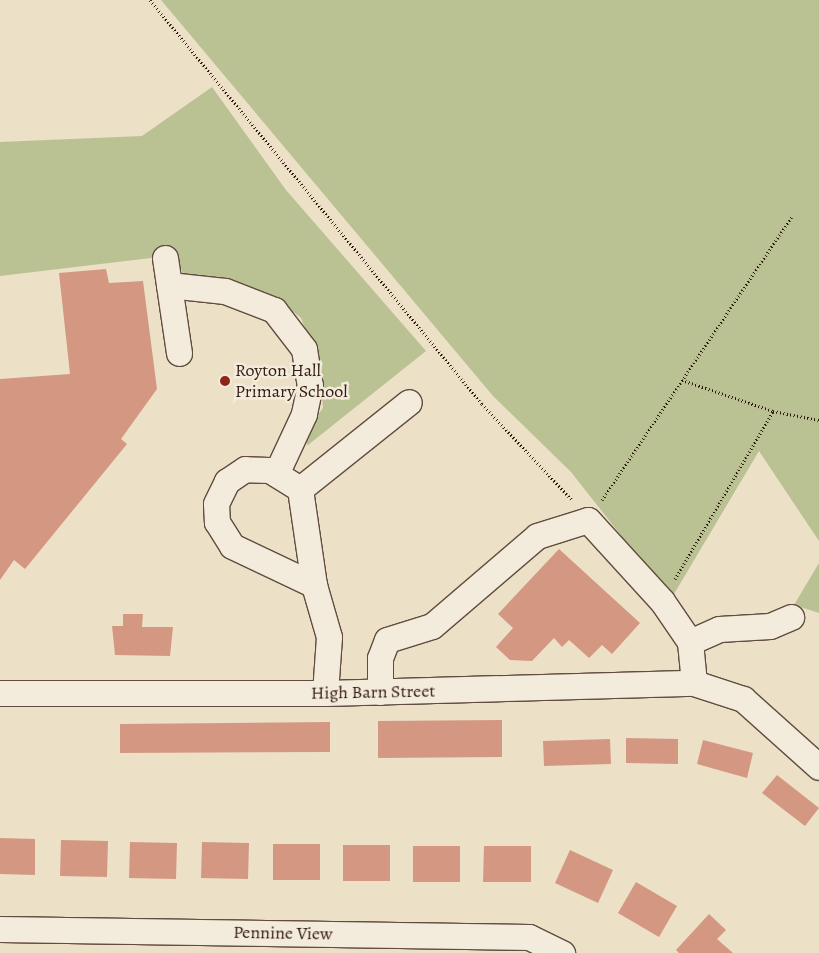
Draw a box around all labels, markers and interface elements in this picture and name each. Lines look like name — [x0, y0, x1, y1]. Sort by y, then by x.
place label: Royton Hall Primary School — [235, 360, 348, 402]
marker: Royton Hall Primary School — [219, 375, 231, 387]
street label: High Barn Street — [311, 680, 435, 704]
street label: Pennine View — [233, 921, 333, 945]

